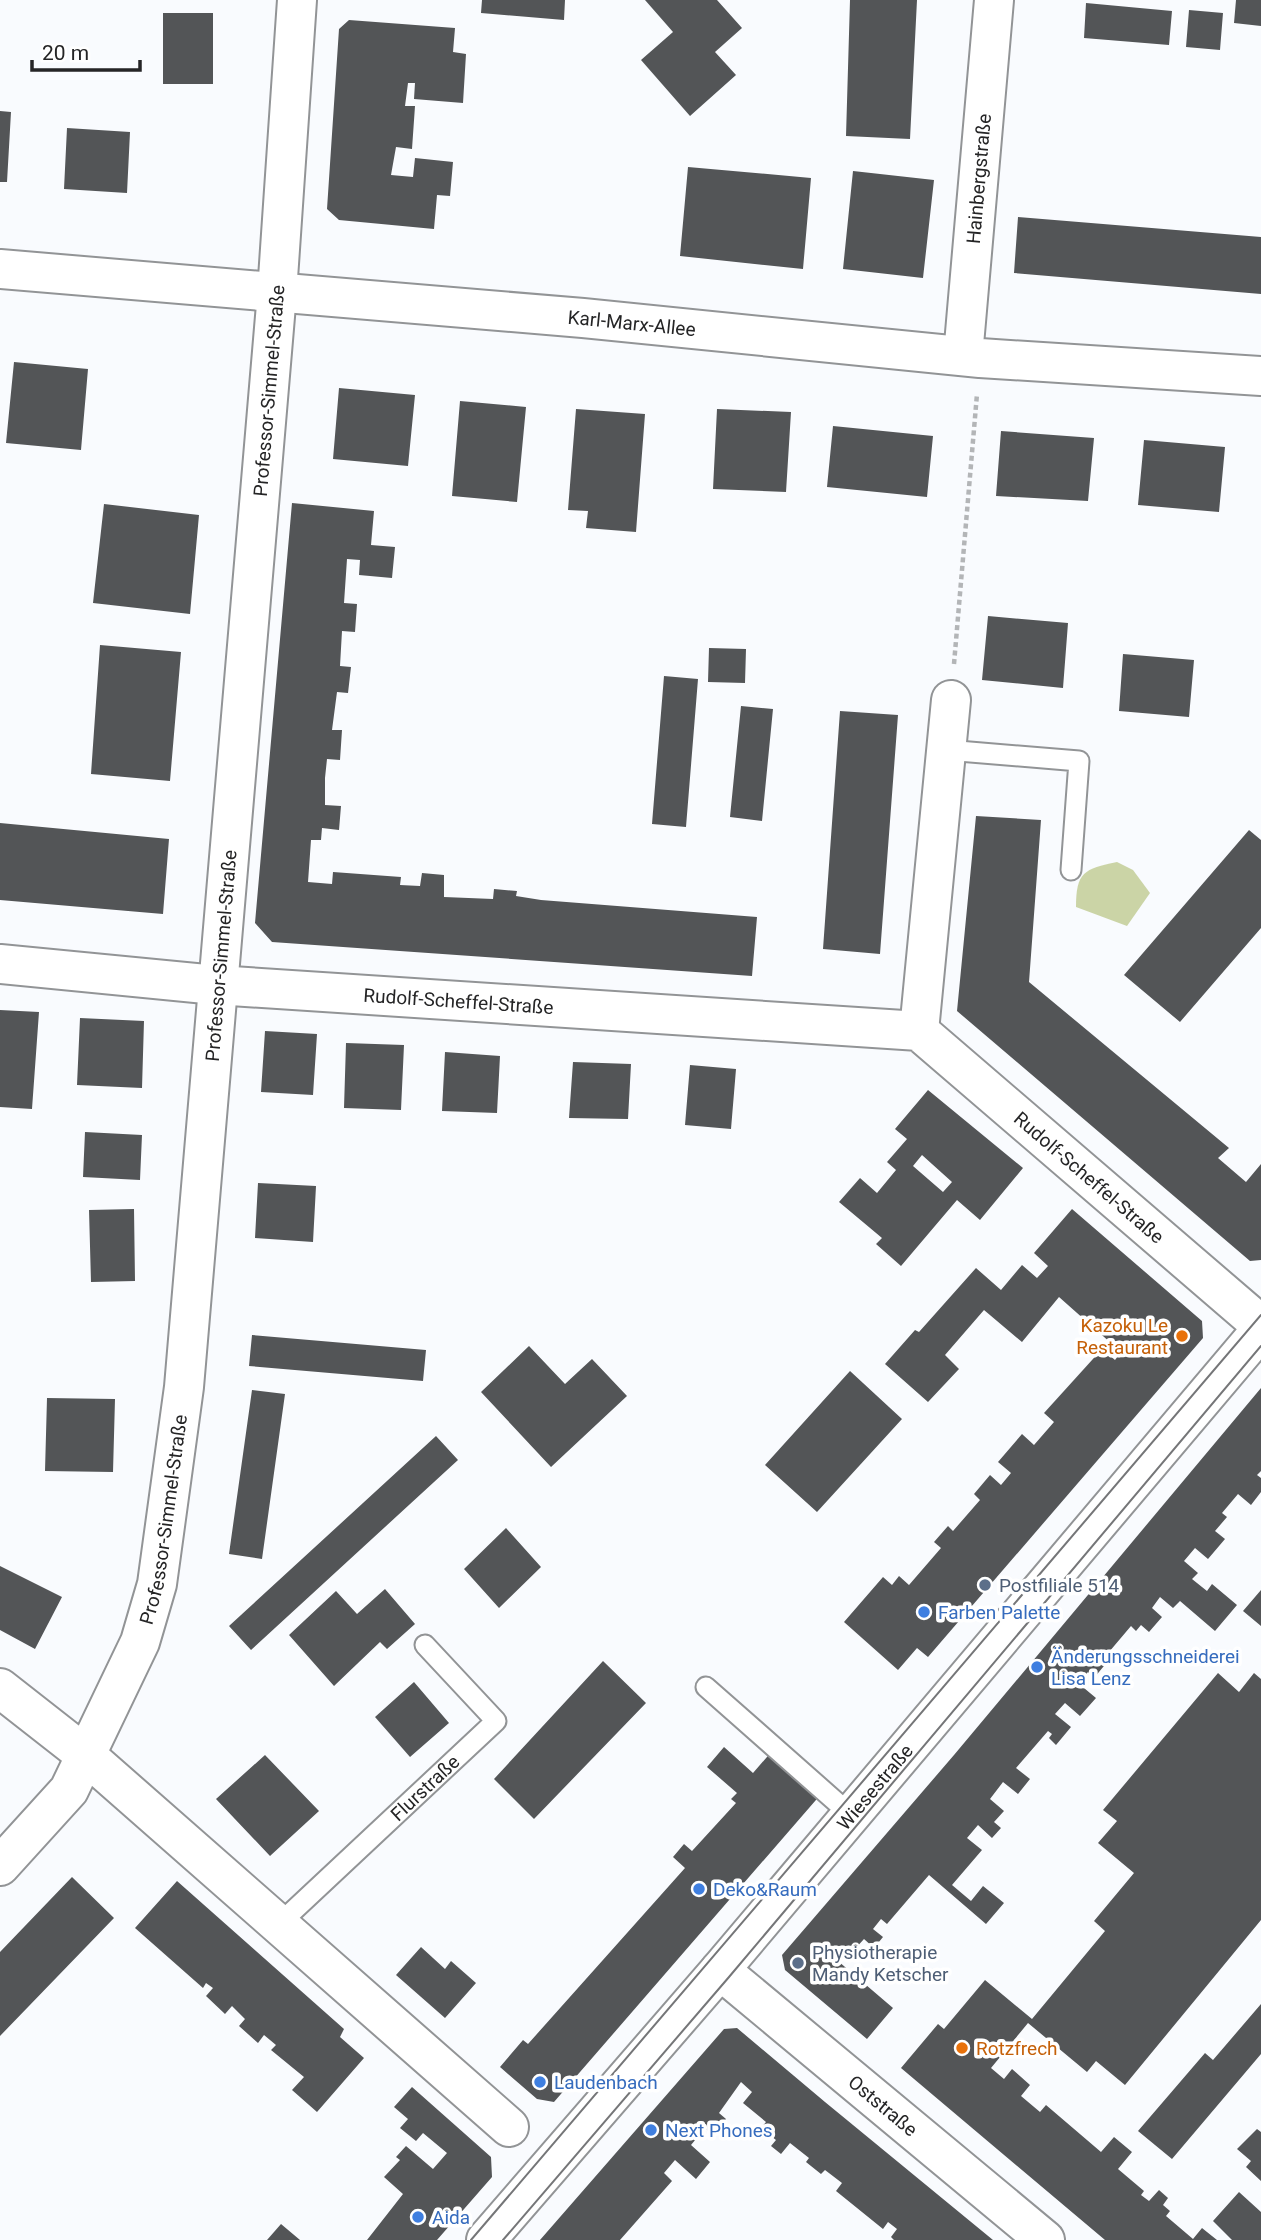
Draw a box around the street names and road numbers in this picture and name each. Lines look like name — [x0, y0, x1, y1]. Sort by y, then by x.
street label: Hainbergstraße — [962, 113, 996, 245]
street label: Professor-Simmel-Straße — [249, 284, 290, 497]
street label: Karl-Marx-Allee — [567, 306, 697, 341]
street label: Professor-Simmel-Straße — [201, 849, 242, 1062]
street label: Rudolf-Scheffel-Straße — [363, 984, 554, 1019]
street label: Rudolf-Scheffel-Straße — [1009, 1107, 1169, 1248]
street label: Professor-Simmel-Straße — [135, 1413, 192, 1627]
street label: Wiesestraße — [832, 1740, 918, 1835]
street label: Flurstraße — [386, 1750, 464, 1826]
street label: Oststraße — [843, 2071, 922, 2141]

